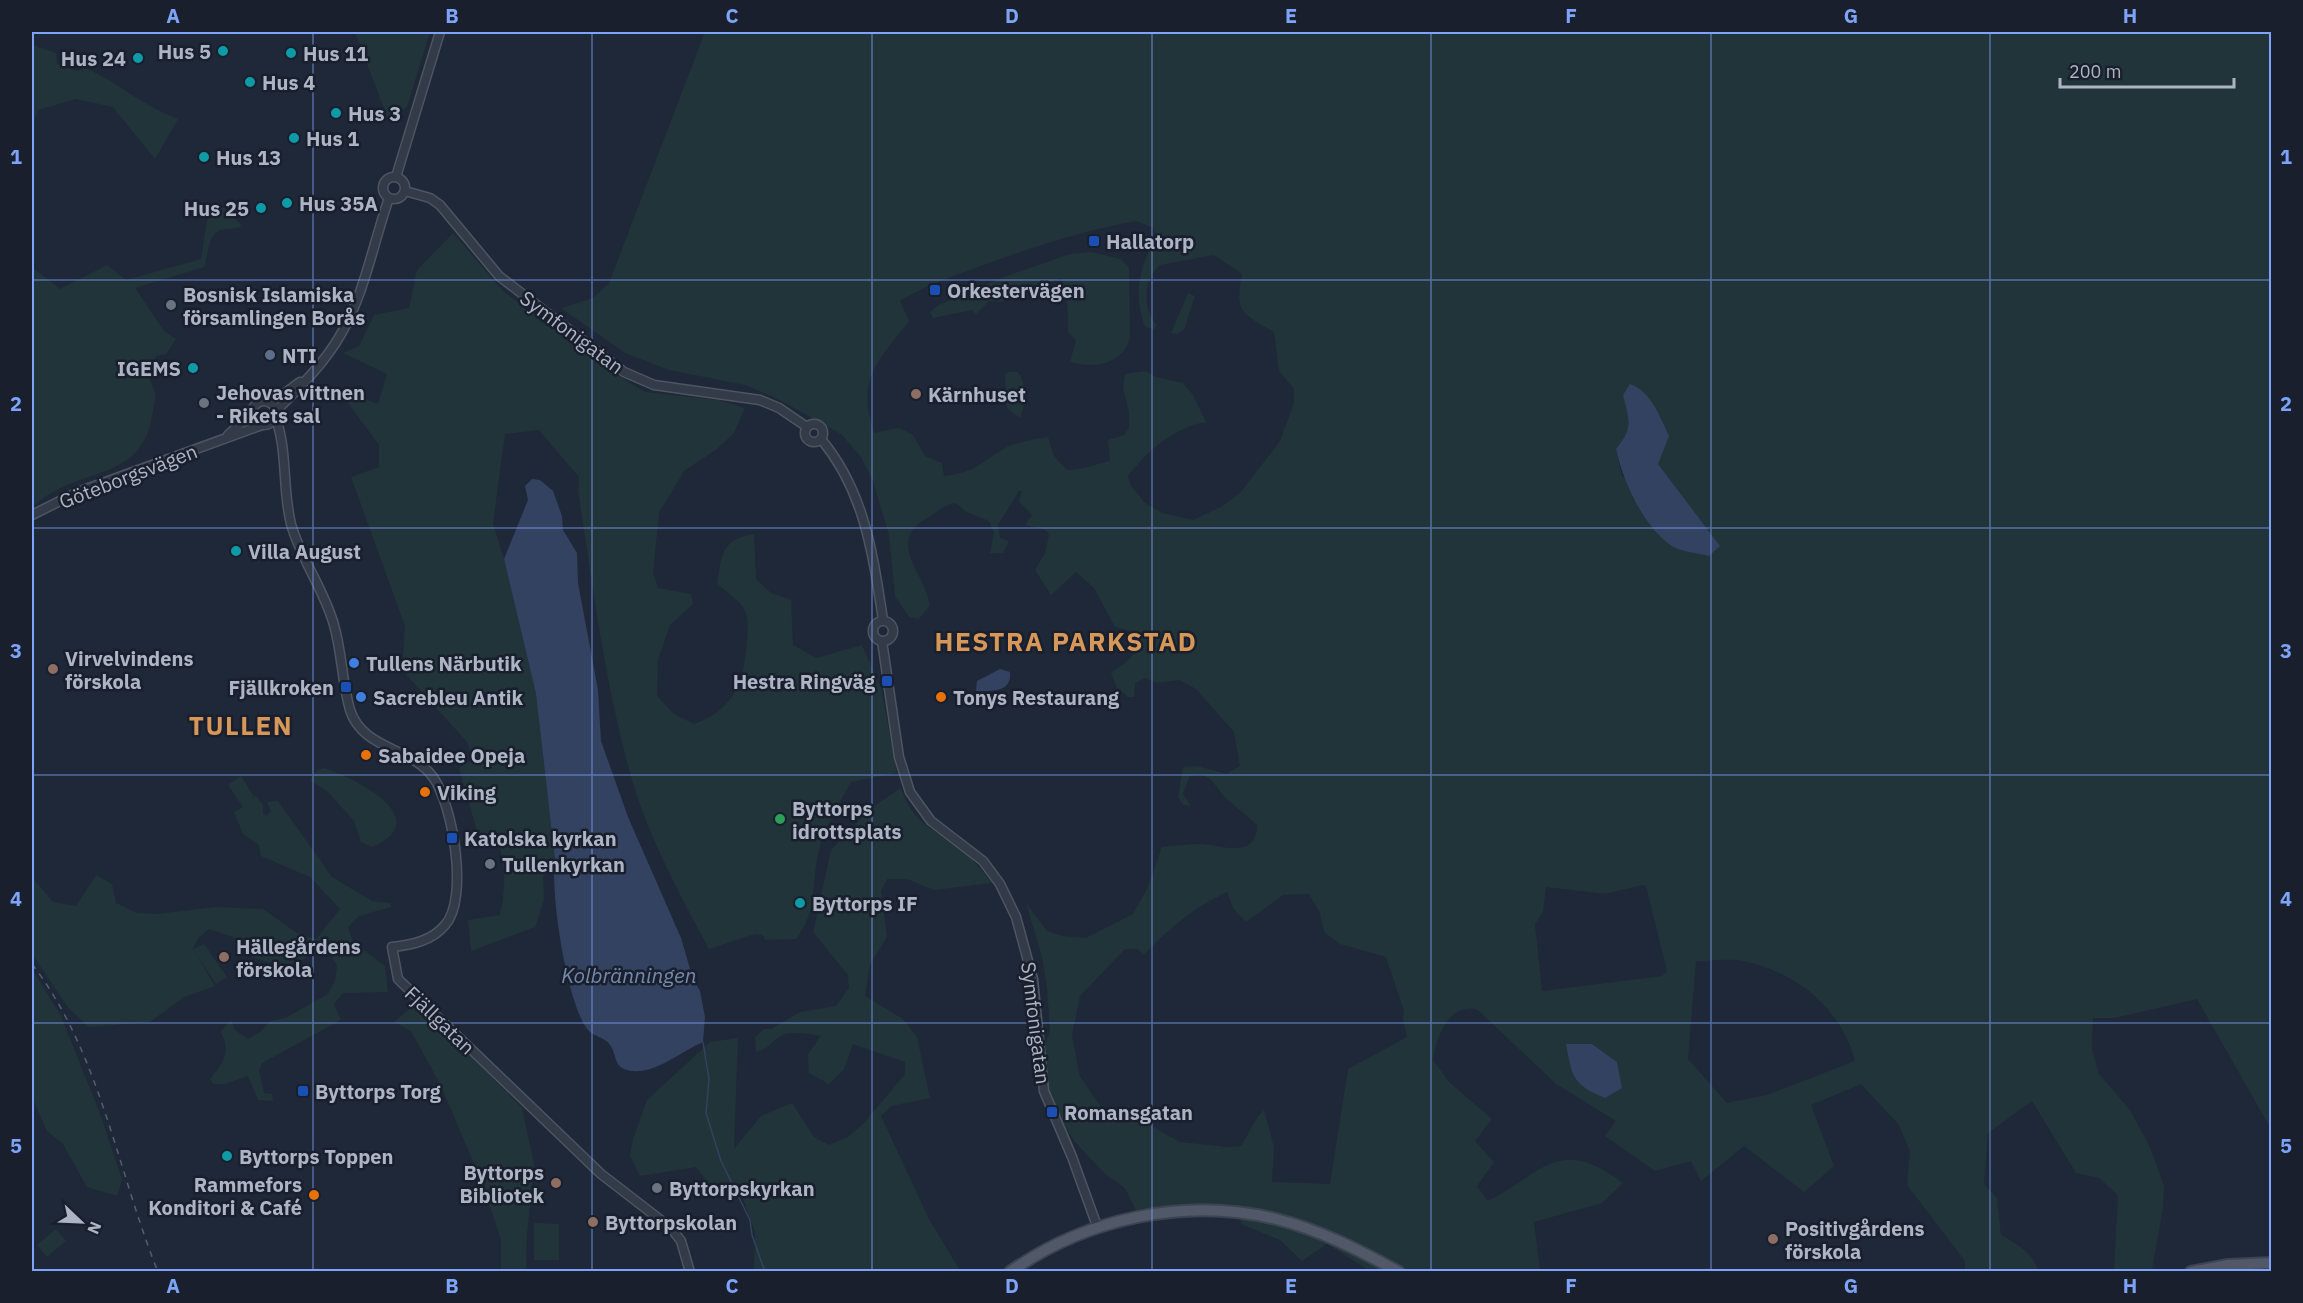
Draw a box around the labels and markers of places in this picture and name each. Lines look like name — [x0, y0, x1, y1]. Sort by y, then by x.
place label: Hus 5 — [158, 38, 211, 65]
place label: Hus 11 — [303, 40, 368, 67]
marker: Hus 5 — [216, 44, 230, 58]
place label: Hus 24 — [61, 45, 126, 72]
marker: Hus 11 — [284, 46, 298, 60]
marker: Hus 24 — [131, 51, 145, 65]
place label: Hus 4 — [262, 69, 315, 96]
marker: Hus 4 — [243, 75, 257, 89]
place label: Hus 3 — [348, 100, 401, 127]
marker: Hus 3 — [329, 106, 343, 120]
place label: Hus 1 — [306, 125, 359, 152]
marker: Hus 1 — [287, 131, 301, 145]
place label: Hus 13 — [216, 144, 281, 171]
marker: Hus 13 — [197, 150, 211, 164]
place label: Hus 35A — [299, 190, 378, 217]
place label: Hus 25 — [184, 195, 249, 222]
marker: Hus 35A — [280, 196, 294, 210]
marker: Hus 25 — [254, 201, 268, 215]
place label: Hallatorp — [1106, 228, 1194, 255]
marker: Hallatorp — [1087, 234, 1101, 248]
place label: Orkestervägen — [947, 277, 1085, 304]
place label: Bosnisk Islamiska församlingen Borås — [183, 281, 365, 331]
marker: Orkestervägen — [928, 283, 942, 297]
marker: Bosnisk Islamiska församlingen Borås — [164, 298, 178, 312]
place label: NTI — [282, 342, 317, 369]
marker: NTI — [263, 348, 277, 362]
place label: IGEMS — [117, 355, 181, 382]
marker: IGEMS — [186, 361, 200, 375]
place label: Jehovas vittnen - Rikets sal — [216, 379, 365, 429]
place label: Kärnhuset — [928, 381, 1026, 408]
marker: Kärnhuset — [909, 387, 923, 401]
marker: Jehovas vittnen - Rikets sal — [197, 396, 211, 410]
place label: Villa August — [248, 538, 361, 565]
marker: Villa August — [229, 544, 243, 558]
place label: Virvelvindens förskola — [65, 645, 194, 695]
place label: Tullens Närbutik — [366, 650, 522, 677]
marker: Tullens Närbutik — [347, 656, 361, 670]
marker: Virvelvindens förskola — [46, 662, 60, 676]
place label: Hestra Ringväg — [733, 668, 876, 695]
place label: Fjällkroken — [228, 674, 334, 701]
marker: Hestra Ringväg — [880, 674, 894, 688]
marker: Fjällkroken — [339, 680, 353, 694]
place label: Sacrebleu Antik — [373, 684, 524, 711]
place label: Tonys Restaurang — [953, 684, 1120, 711]
marker: Sacrebleu Antik — [354, 690, 368, 704]
marker: Tonys Restaurang — [934, 690, 948, 704]
place label: Sabaidee Opeja — [378, 742, 525, 769]
marker: Sabaidee Opeja — [359, 748, 373, 762]
place label: Viking — [437, 779, 497, 806]
marker: Viking — [418, 785, 432, 799]
place label: Byttorps idrottsplats — [792, 795, 902, 845]
marker: Byttorps idrottsplats — [773, 812, 787, 826]
place label: Katolska kyrkan — [464, 825, 617, 852]
marker: Katolska kyrkan — [445, 831, 459, 845]
place label: Tullenkyrkan — [502, 851, 625, 878]
marker: Tullenkyrkan — [483, 857, 497, 871]
place label: Byttorps IF — [812, 890, 918, 917]
marker: Byttorps IF — [793, 896, 807, 910]
place label: Hällegårdens förskola — [236, 933, 361, 983]
marker: Hällegårdens förskola — [217, 950, 231, 964]
place label: Byttorps Torg — [315, 1078, 442, 1105]
marker: Byttorps Torg — [296, 1084, 310, 1098]
place label: Romansgatan — [1064, 1099, 1193, 1126]
marker: Romansgatan — [1045, 1105, 1059, 1119]
place label: Byttorps Toppen — [239, 1143, 393, 1170]
marker: Byttorps Toppen — [220, 1149, 234, 1163]
place label: Byttorps Bibliotek — [459, 1159, 544, 1209]
place label: Rammefors Konditori & Café — [148, 1171, 302, 1221]
place label: Byttorpskyrkan — [669, 1175, 815, 1202]
marker: Byttorps Bibliotek — [549, 1176, 563, 1190]
marker: Byttorpskyrkan — [650, 1181, 664, 1195]
marker: Rammefors Konditori & Café — [307, 1188, 321, 1202]
place label: Byttorpskolan — [605, 1209, 737, 1236]
marker: Byttorpskolan — [586, 1215, 600, 1229]
place label: Positivgårdens förskola — [1785, 1215, 1924, 1265]
marker: Positivgårdens förskola — [1766, 1232, 1780, 1246]

